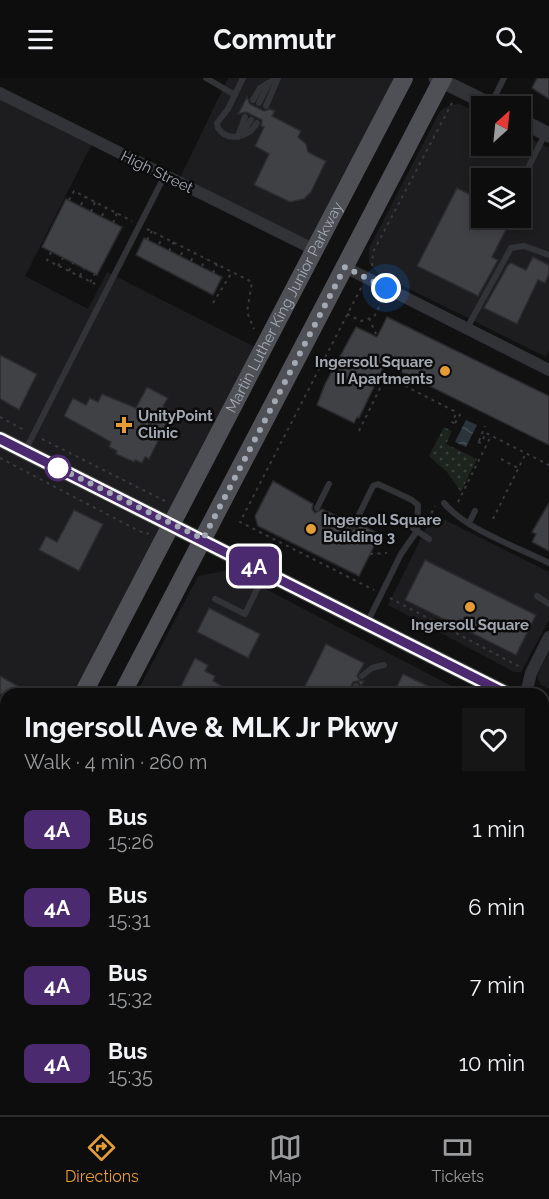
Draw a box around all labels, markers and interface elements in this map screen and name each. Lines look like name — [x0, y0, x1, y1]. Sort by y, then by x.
icon: menu — [24, 23, 57, 56]
icon: search — [492, 23, 525, 56]
text: Commutr — [213, 24, 336, 55]
north arrow — [471, 96, 531, 156]
map controls — [471, 96, 531, 228]
street label: High Street — [118, 147, 196, 197]
button: layers — [471, 168, 531, 228]
street label: Martin Luther King Junior Parkway — [222, 199, 347, 416]
your location — [371, 273, 401, 303]
place label: Ingersoll Square II Apartments — [315, 353, 433, 388]
marker: Ingersoll Square II Apartments — [438, 364, 452, 378]
place label: UnityPoint Clinic — [138, 407, 213, 442]
marker: UnityPoint Clinic — [115, 416, 133, 434]
unlabelled marker — [45, 455, 71, 481]
place label: Ingersoll Square Building 3 — [323, 511, 441, 546]
marker: Ingersoll Square Building 3 — [304, 522, 318, 536]
line badge: 4A — [227, 546, 281, 586]
text: 4A — [241, 554, 267, 579]
marker: Ingersoll Square — [463, 600, 477, 614]
place label: Ingersoll Square — [411, 616, 529, 634]
button: heart — [462, 708, 525, 771]
text: Ingersoll Ave & MLK Jr Pkwy — [24, 711, 398, 744]
text: Walk · 4 min · 260 m — [24, 750, 207, 774]
text: Bus — [108, 804, 147, 830]
text: 1 min — [472, 816, 525, 842]
text: 4A — [44, 817, 70, 842]
text: 15:26 — [108, 830, 154, 854]
text: Bus — [108, 882, 147, 908]
text: 6 min — [468, 894, 525, 920]
text: 4A — [44, 895, 70, 920]
text: 15:31 — [108, 908, 150, 932]
text: Bus — [108, 960, 147, 986]
text: 7 min — [470, 972, 525, 998]
text: 4A — [44, 973, 70, 998]
text: 15:32 — [108, 986, 152, 1010]
text: Bus — [108, 1038, 147, 1064]
text: 10 min — [459, 1050, 525, 1076]
text: 4A — [44, 1051, 70, 1076]
text: 15:35 — [108, 1064, 153, 1088]
tab: Directions — [65, 1131, 139, 1186]
tab: Map — [269, 1131, 302, 1186]
tab: Tickets — [432, 1131, 484, 1186]

